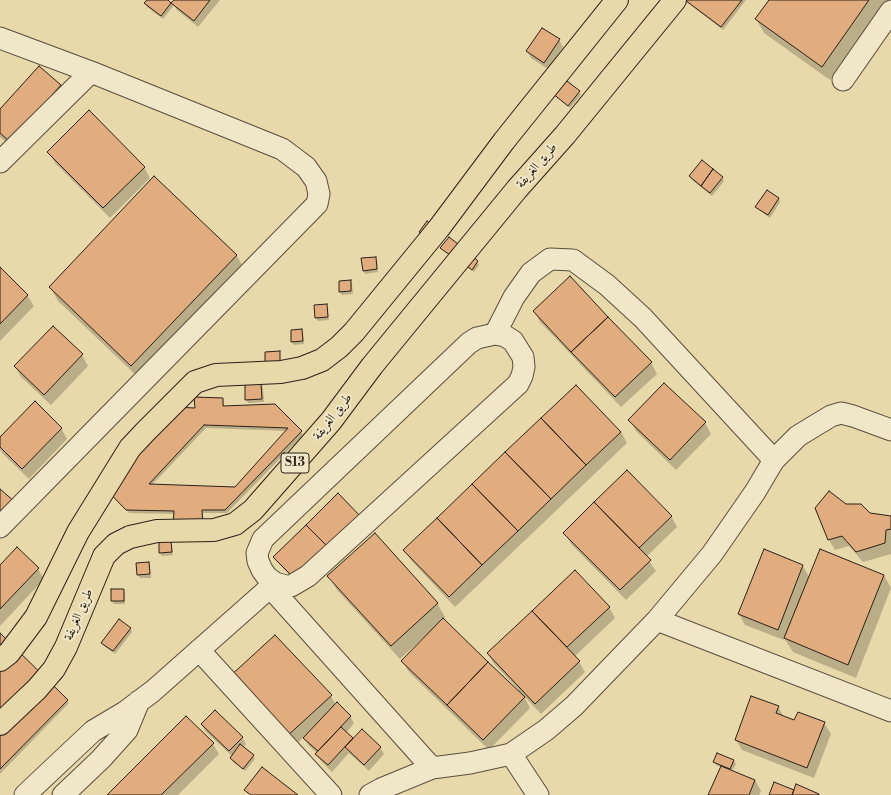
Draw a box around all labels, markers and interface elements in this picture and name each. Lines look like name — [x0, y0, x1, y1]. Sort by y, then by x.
street label: طريق الغريفة — [513, 140, 561, 192]
street label: طريق الغريفة — [310, 391, 356, 443]
road number: S13 — [281, 453, 309, 473]
street label: طريق الغريفة — [61, 587, 97, 643]

